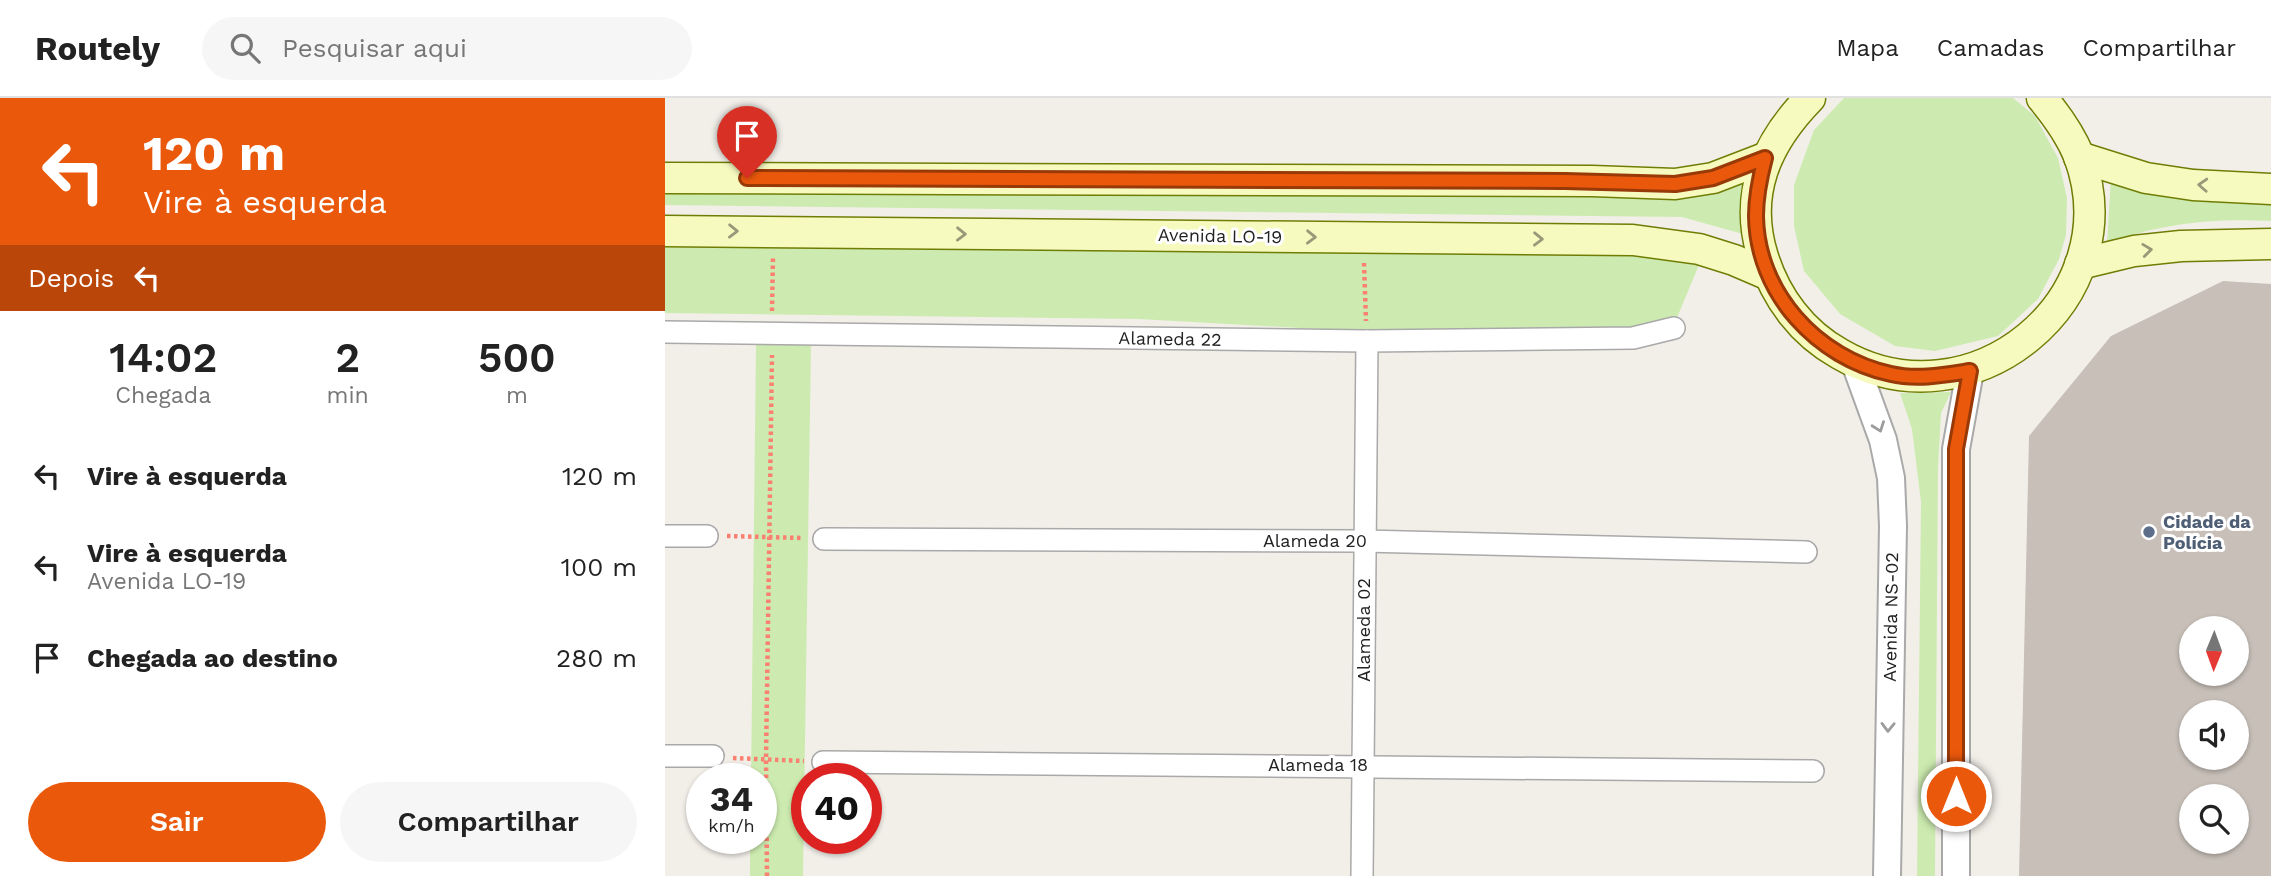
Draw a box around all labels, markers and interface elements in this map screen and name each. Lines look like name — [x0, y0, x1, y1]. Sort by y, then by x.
search box — [202, 17, 692, 80]
text: Routely — [35, 29, 160, 68]
icon: search — [226, 29, 264, 67]
text: Pesquisar aqui — [282, 33, 467, 63]
text: Mapa — [1836, 34, 1899, 62]
text: Camadas — [1937, 34, 2045, 62]
text: Compartilhar — [2083, 34, 2236, 62]
pin — [717, 106, 777, 178]
icon: arrive — [728, 117, 766, 155]
text: 120 m — [143, 124, 285, 182]
icon: left — [28, 126, 119, 217]
one-way arrow — [2197, 178, 2208, 193]
text: Vire à esquerda — [143, 183, 387, 221]
one-way arrow — [728, 223, 739, 239]
street label: Avenida LO-19 — [1158, 224, 1282, 247]
one-way arrow — [955, 226, 966, 241]
one-way arrow — [1306, 229, 1316, 245]
one-way arrow — [1533, 231, 1544, 247]
one-way arrow — [2141, 242, 2153, 257]
icon: left — [128, 259, 166, 297]
text: Depois — [28, 263, 114, 293]
street label: Alameda 22 — [1118, 327, 1222, 350]
text: 14:02 — [109, 333, 217, 382]
text: 2 — [335, 333, 360, 382]
text: 500 — [478, 333, 556, 382]
text: Chegada — [115, 382, 211, 409]
text: min — [327, 382, 369, 409]
text: m — [506, 382, 528, 409]
one-way arrow — [1871, 421, 1885, 433]
icon: left — [28, 457, 66, 495]
text: Vire à esquerda — [87, 461, 287, 491]
text: 120 m — [562, 461, 637, 491]
place label: Cidade da Polícia — [2163, 511, 2251, 553]
marker: Cidade da Polícia — [2141, 524, 2157, 540]
street label: Alameda 20 — [1263, 530, 1367, 551]
text: Vire à esquerda — [87, 538, 287, 568]
icon: left — [28, 548, 66, 586]
text: 100 m — [561, 552, 637, 582]
street label: Avenida NS-02 — [1879, 552, 1902, 682]
text: Avenida LO-19 — [87, 568, 246, 595]
street label: Alameda 02 — [1353, 578, 1374, 682]
north arrow — [2179, 616, 2249, 686]
map controls — [2179, 616, 2249, 854]
icon: arrive — [28, 639, 66, 677]
text: Chegada ao destino — [87, 643, 338, 673]
text: 280 m — [556, 643, 637, 673]
button: sound — [2179, 700, 2249, 770]
one-way arrow — [1881, 722, 1896, 733]
street label: Alameda 18 — [1268, 754, 1368, 775]
position arrow — [1919, 759, 1993, 833]
speed limit sign: 40 — [791, 763, 882, 854]
text: 34 — [710, 778, 753, 820]
button: Sair — [28, 782, 326, 862]
button: Compartilhar — [340, 782, 637, 862]
button: search — [2179, 784, 2249, 854]
text: km/h — [708, 815, 755, 836]

